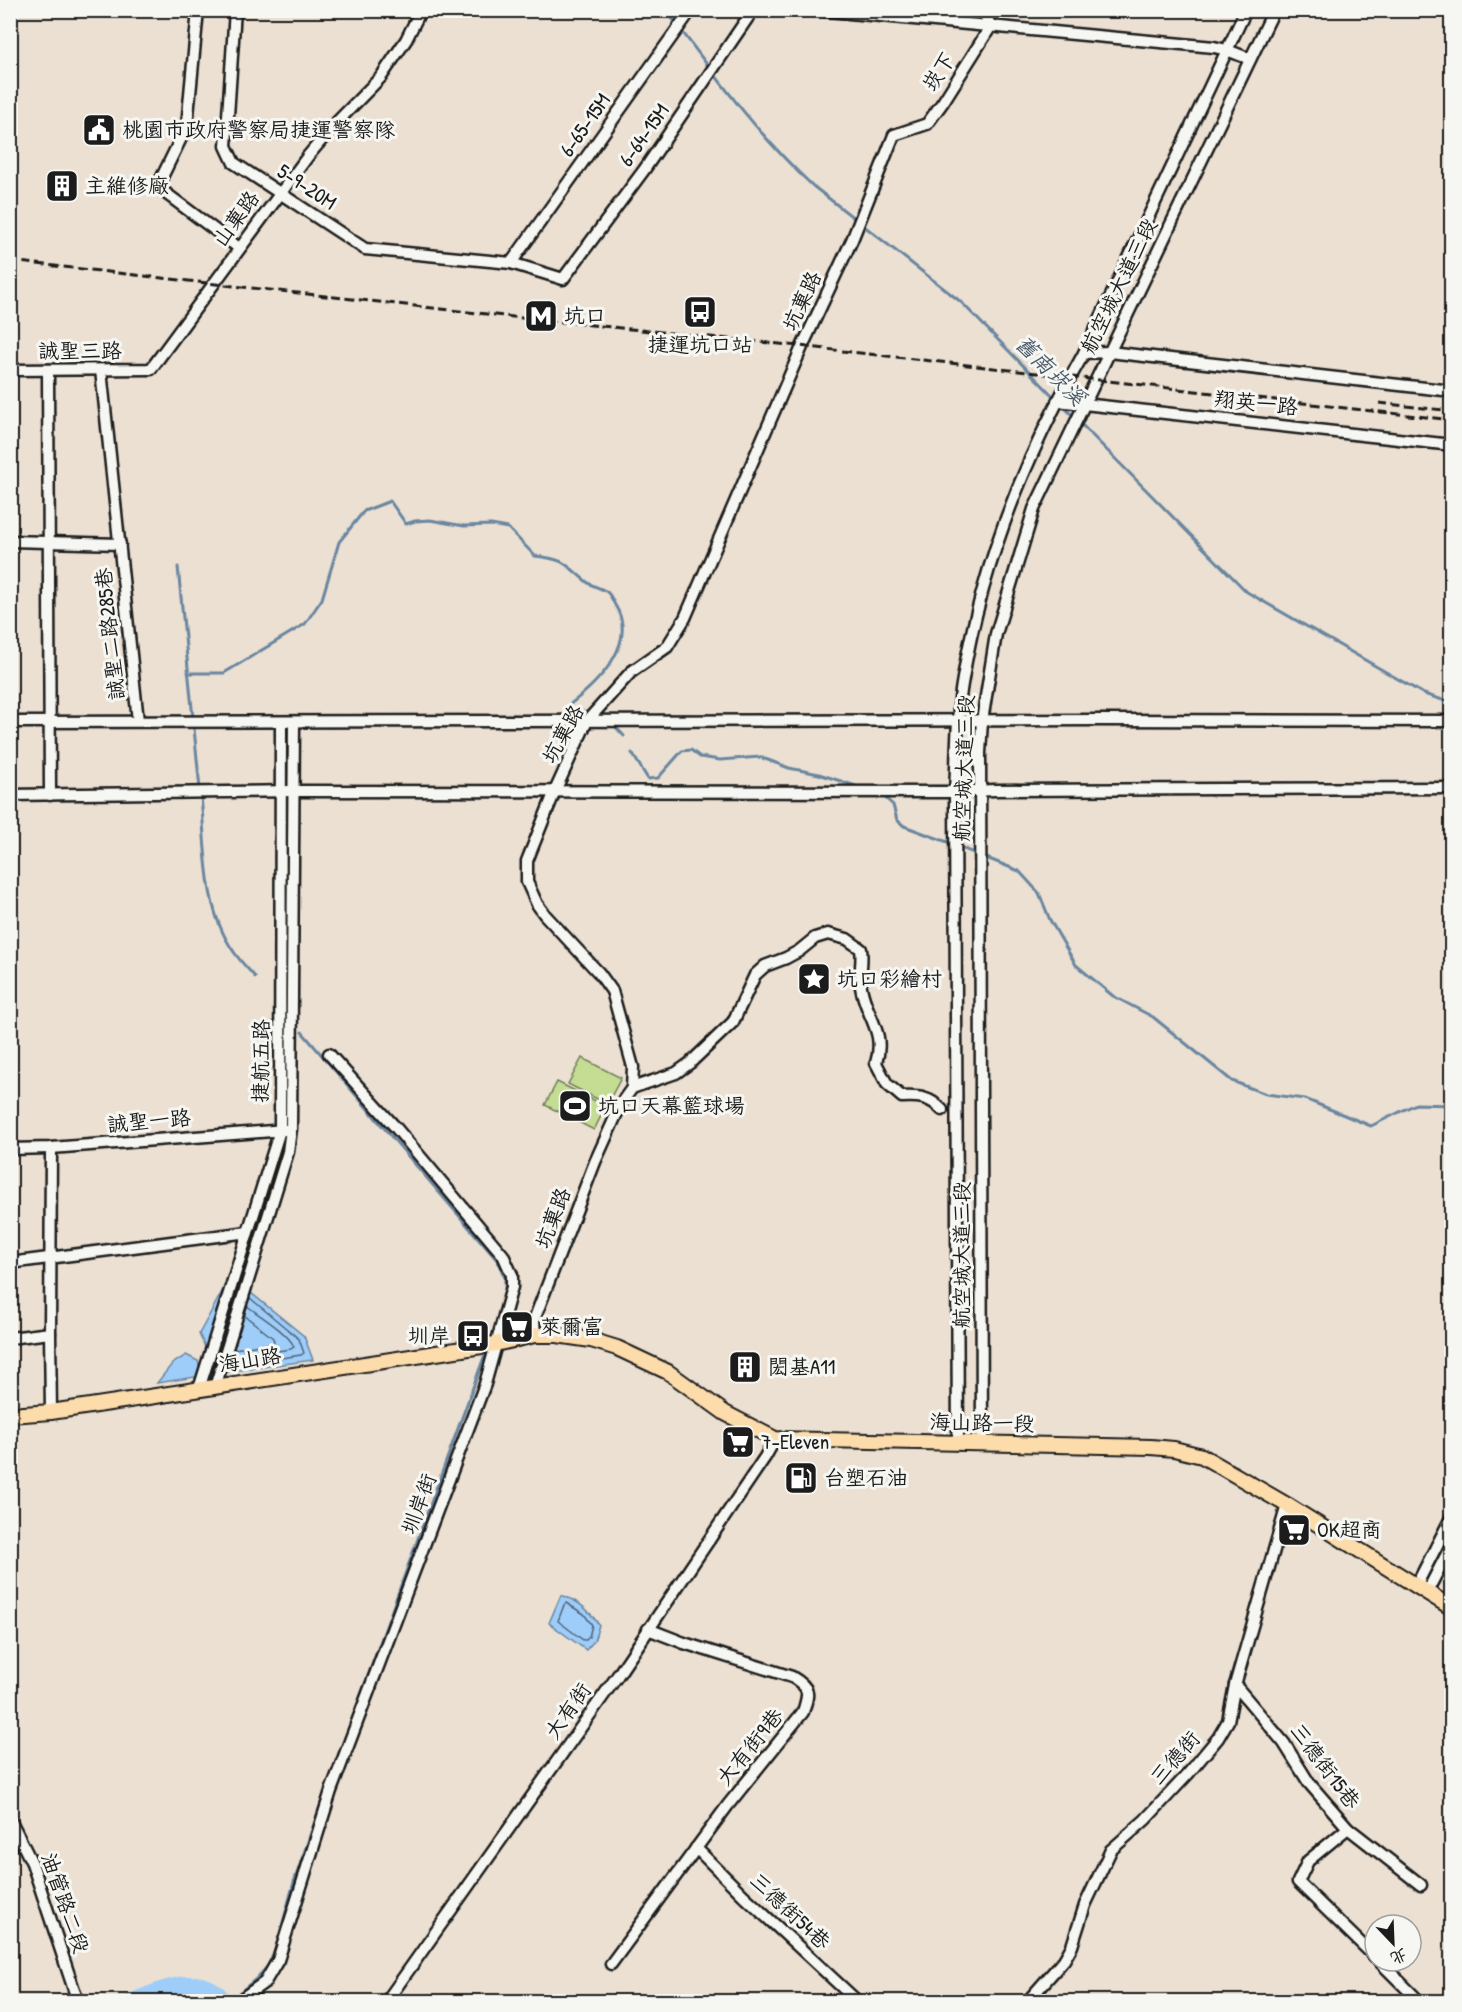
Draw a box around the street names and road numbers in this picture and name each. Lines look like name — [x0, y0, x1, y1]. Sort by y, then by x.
street label: 崁下 — [915, 46, 962, 97]
street label: 6-65-15M — [552, 87, 617, 162]
street label: 6-64-15M — [611, 97, 676, 172]
street label: 5-9-20M — [272, 157, 343, 217]
street label: 山菓路 — [205, 185, 266, 253]
street label: 航空城大道三段 — [1073, 213, 1164, 358]
street label: 坑菓路 — [775, 266, 828, 335]
street label: 誠聖三路 — [38, 336, 122, 365]
street label: 翔英一路 — [1213, 384, 1299, 421]
street label: 誠聖二路285巷 — [88, 566, 131, 702]
street label: 航空城大道三段 — [946, 694, 981, 842]
street label: 坑菓路 — [535, 699, 591, 768]
street label: 捷航五路 — [245, 1019, 276, 1103]
street label: 誠聖一路 — [106, 1102, 192, 1139]
street label: 航空城大道三段 — [947, 1182, 976, 1329]
street label: 坑菓路 — [528, 1183, 577, 1252]
street label: 海山路 — [217, 1340, 283, 1379]
street label: 海山路一段 — [929, 1407, 1035, 1438]
street label: 圳岸街 — [394, 1469, 443, 1538]
street label: 大有街 — [538, 1677, 598, 1745]
street label: 大有街9巷 — [709, 1702, 790, 1791]
street label: 三德街15巷 — [1284, 1717, 1367, 1815]
street label: 三德街 — [1143, 1724, 1206, 1791]
street label: 油管路二段 — [35, 1848, 96, 1957]
street label: 三德街54巷 — [744, 1866, 837, 1956]

